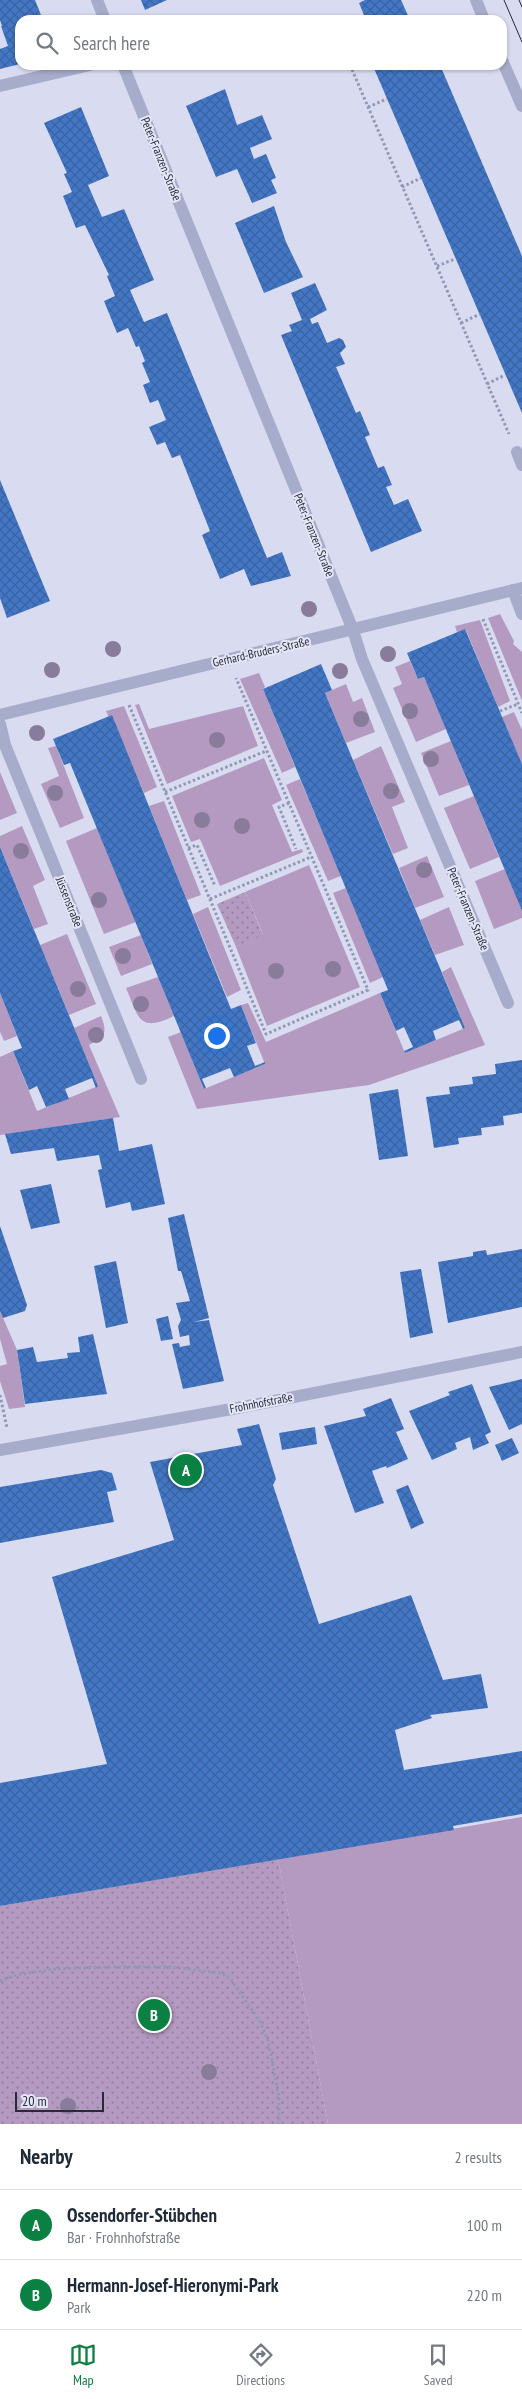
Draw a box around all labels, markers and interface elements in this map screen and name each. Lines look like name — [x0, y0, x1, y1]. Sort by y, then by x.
search box — [15, 15, 507, 70]
icon: search — [33, 29, 61, 57]
text: Search here — [73, 31, 150, 55]
street label: Peter-Franzen-Straße — [138, 115, 185, 203]
street label: Peter-Franzen-Straße — [291, 491, 338, 579]
street label: Gerhard-Bruders-Straße — [211, 633, 311, 670]
street label: Peter-Franzen-Straße — [444, 865, 493, 953]
street label: Jüssenstraße — [52, 874, 86, 929]
your location — [204, 1023, 230, 1049]
street label: Frohnhofstraße — [228, 1389, 294, 1416]
pin: A — [170, 1451, 202, 1489]
pin: B — [138, 1996, 170, 2034]
scale bar — [15, 2089, 104, 2112]
text: 20 m — [22, 2092, 47, 2110]
text: Nearby — [20, 2143, 73, 2170]
text: 2 results — [455, 2147, 502, 2167]
text: Ossendorfer-Stübchen — [67, 2203, 217, 2227]
text: A — [32, 2215, 40, 2235]
text: 100 m — [467, 2215, 502, 2235]
text: Bar · Frohnhofstraße — [67, 2227, 180, 2247]
text: Hermann-Josef-Hieronymi-Park — [67, 2273, 279, 2297]
text: B — [32, 2285, 40, 2305]
text: 220 m — [467, 2285, 502, 2305]
text: Park — [67, 2297, 91, 2317]
tab: Map — [69, 2341, 97, 2389]
tab: Directions — [236, 2341, 285, 2389]
tab: Saved — [424, 2341, 453, 2389]

